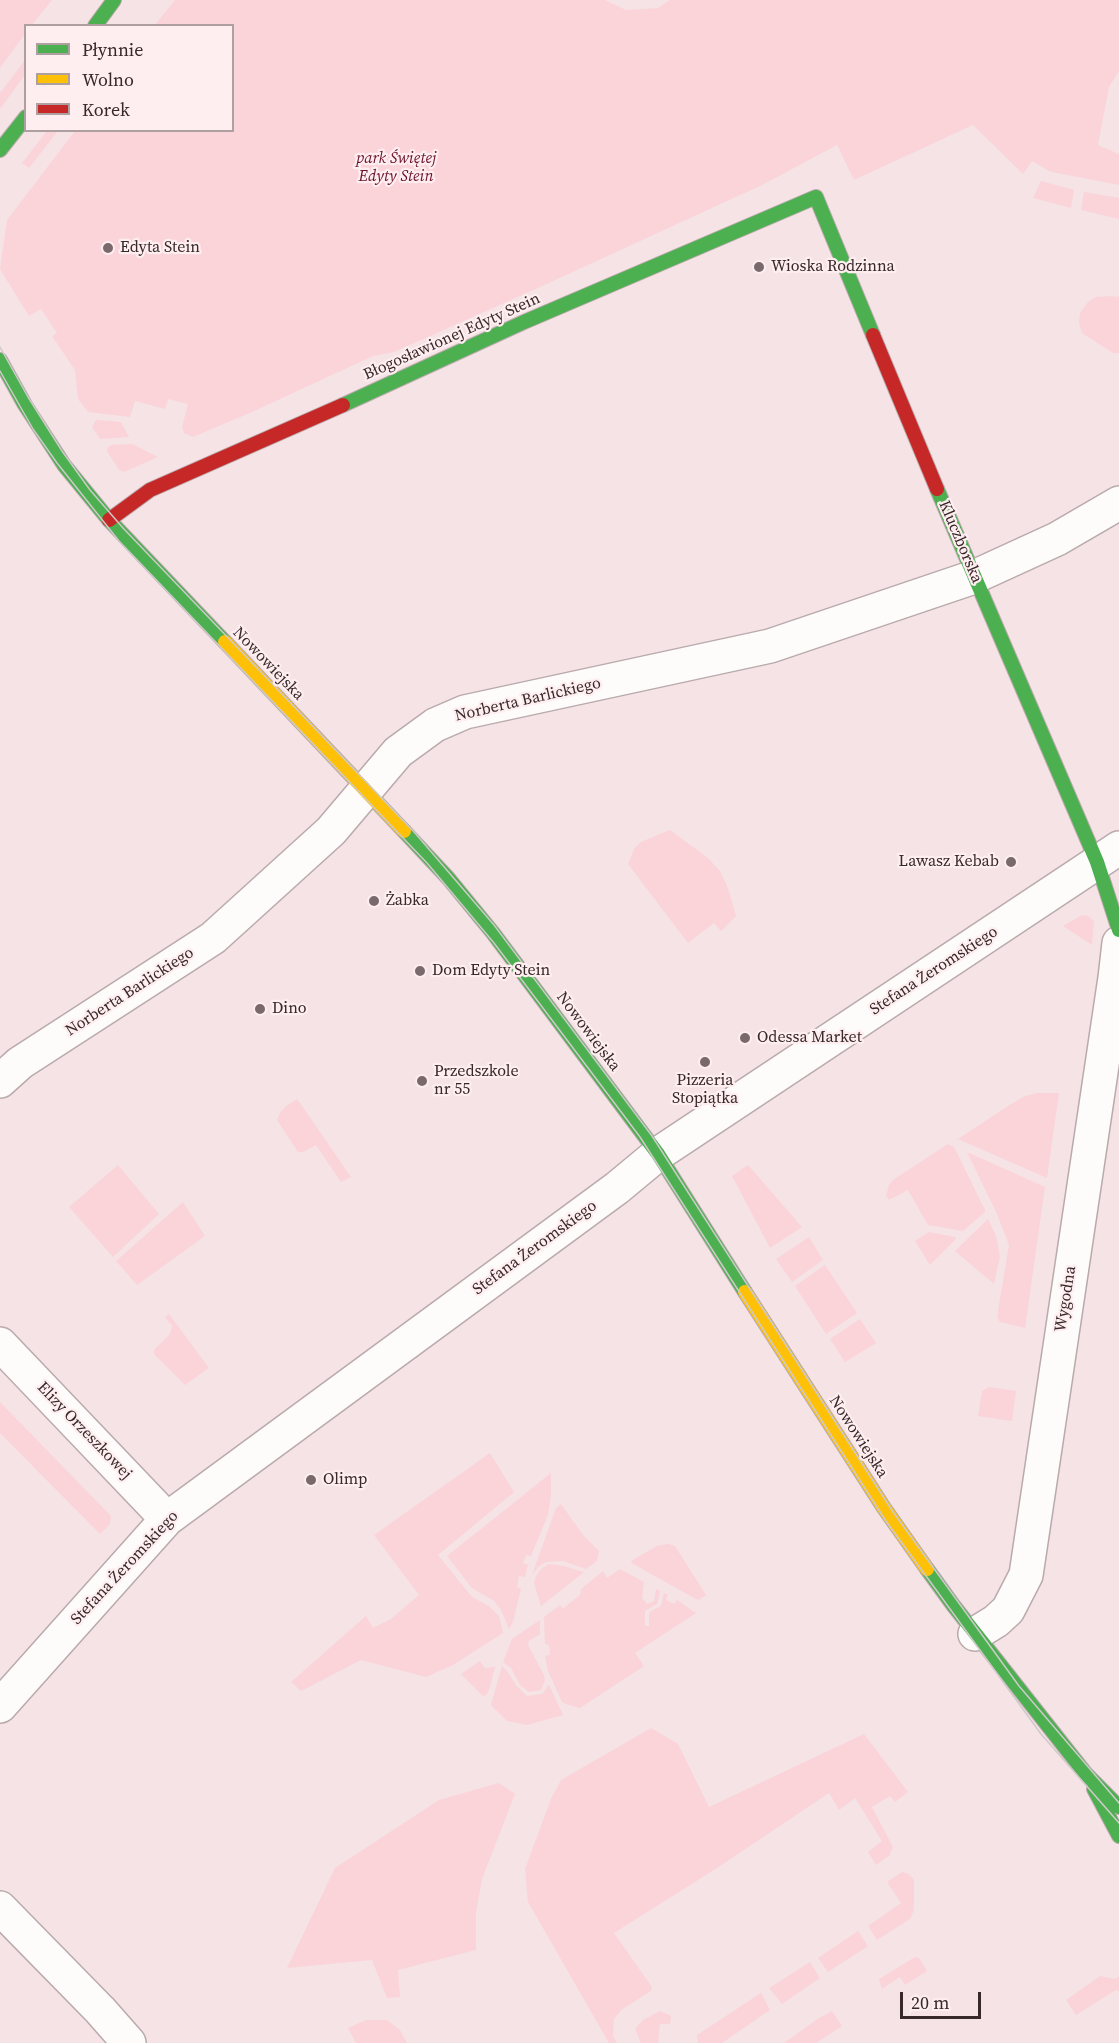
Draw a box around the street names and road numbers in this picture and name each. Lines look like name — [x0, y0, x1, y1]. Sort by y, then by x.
street label: Błogosławionej Edyty Stein — [361, 289, 543, 385]
street label: Kluczborska — [934, 498, 986, 586]
street label: Nowowiejska — [228, 623, 308, 705]
street label: Norberta Barlickiego — [453, 674, 603, 726]
street label: Stefana Żeromskiego — [866, 922, 1002, 1020]
street label: Norberta Barlickiego — [62, 943, 198, 1041]
street label: Nowowiejska — [552, 989, 624, 1075]
street label: Stefana Żeromskiego — [469, 1197, 601, 1299]
street label: Wygodna — [1051, 1265, 1081, 1333]
street label: Elizy Orzeszkowej — [33, 1378, 135, 1484]
street label: Nowowiejska — [824, 1392, 892, 1482]
street label: Stefana Żeromskiego — [67, 1507, 183, 1629]

